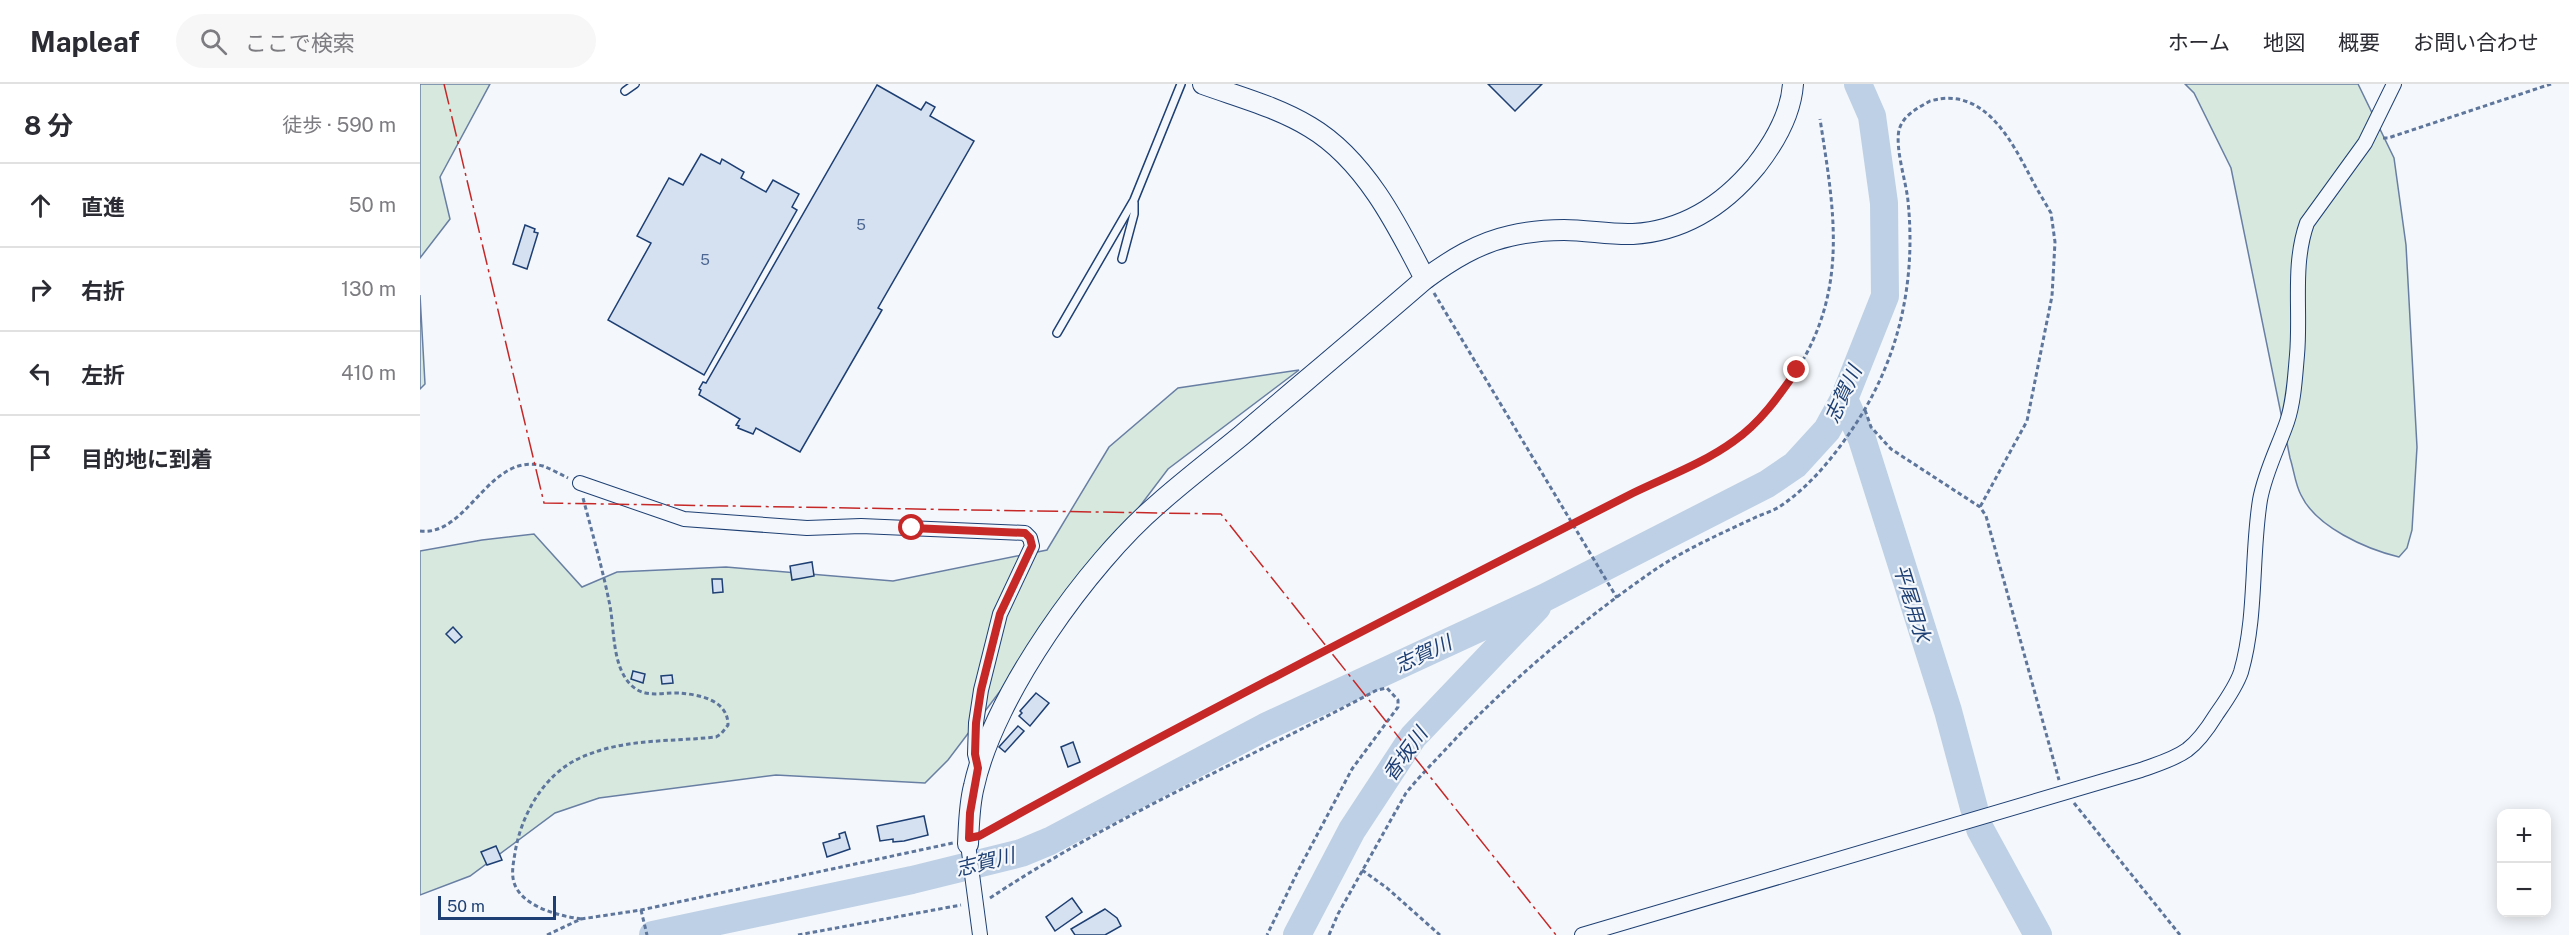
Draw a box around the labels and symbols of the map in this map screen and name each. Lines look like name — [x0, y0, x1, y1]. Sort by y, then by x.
house number: 5 — [856, 216, 866, 233]
house number: 5 — [700, 251, 710, 268]
route end — [1783, 356, 1809, 382]
water label: 志賀川 — [1819, 360, 1867, 426]
route start — [898, 514, 924, 540]
water label: 平尾用水 — [1889, 561, 1936, 647]
water label: 志賀川 — [1391, 630, 1457, 678]
water label: 香坂川 — [1378, 721, 1434, 785]
water label: 志賀川 — [953, 843, 1019, 881]
scale bar — [438, 893, 556, 920]

